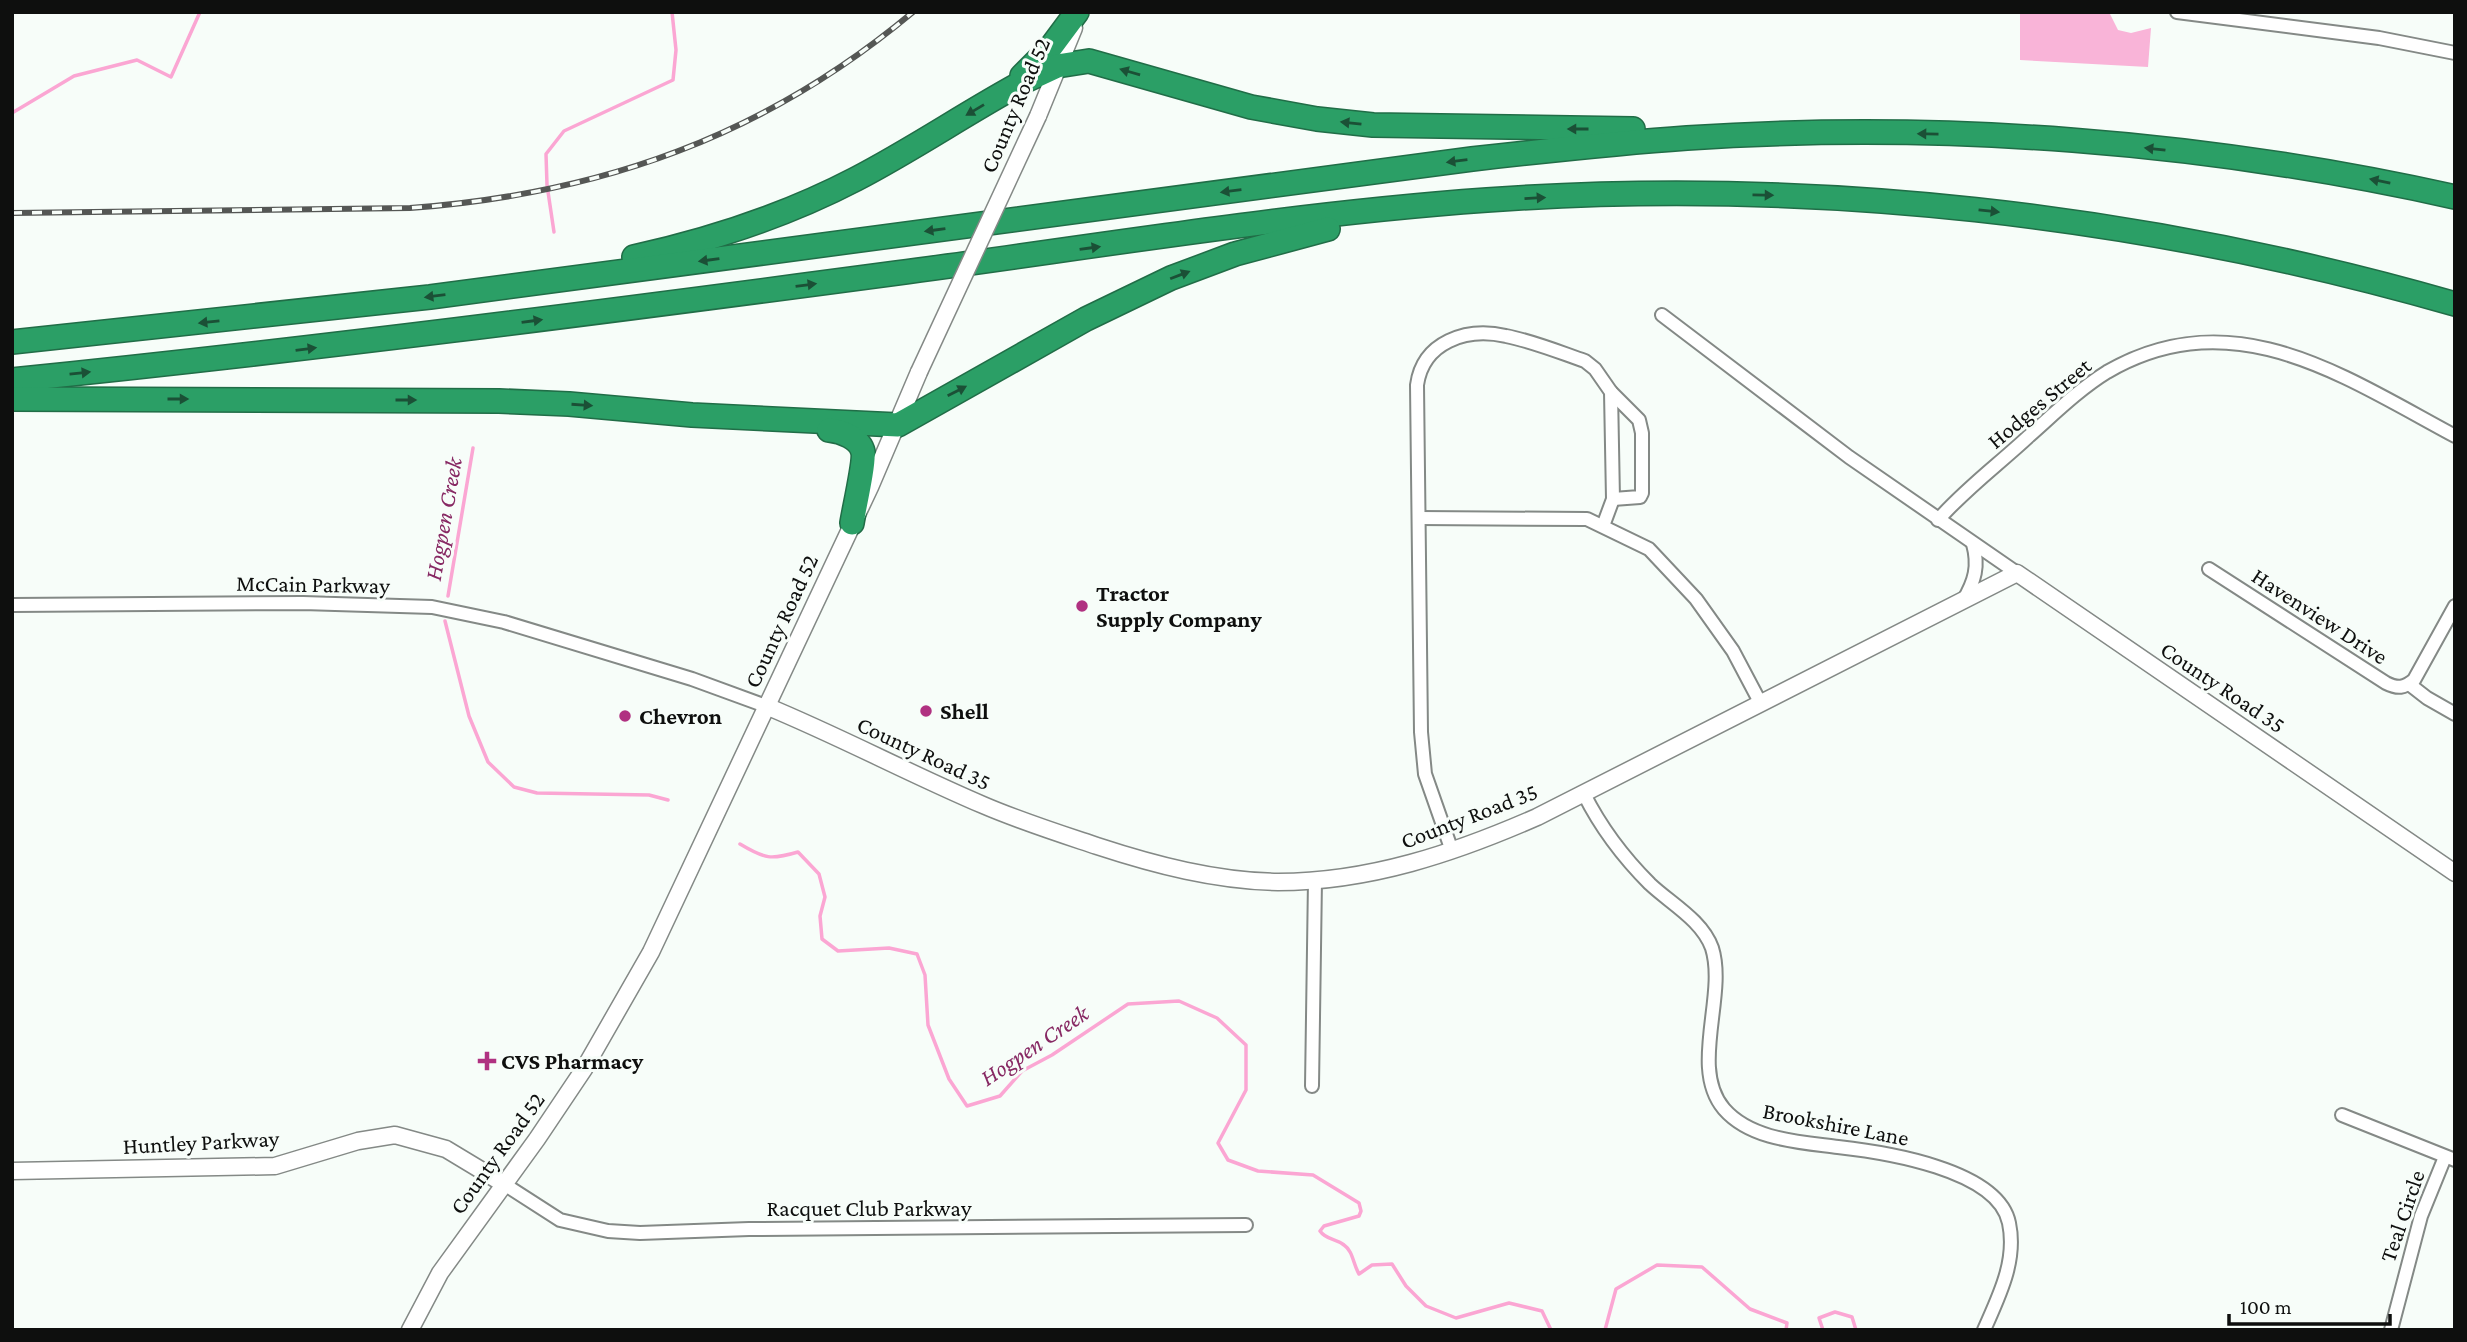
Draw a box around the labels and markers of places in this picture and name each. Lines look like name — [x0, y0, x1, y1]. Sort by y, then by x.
place label: Tractor Supply Company — [1096, 580, 1262, 632]
marker: Tractor Supply Company — [1074, 598, 1090, 614]
place label: Shell — [940, 698, 989, 724]
place label: Chevron — [639, 703, 722, 729]
marker: Shell — [918, 703, 934, 719]
marker: Chevron — [617, 708, 633, 724]
place label: CVS Pharmacy — [501, 1048, 644, 1074]
marker: CVS Pharmacy — [479, 1053, 495, 1069]

